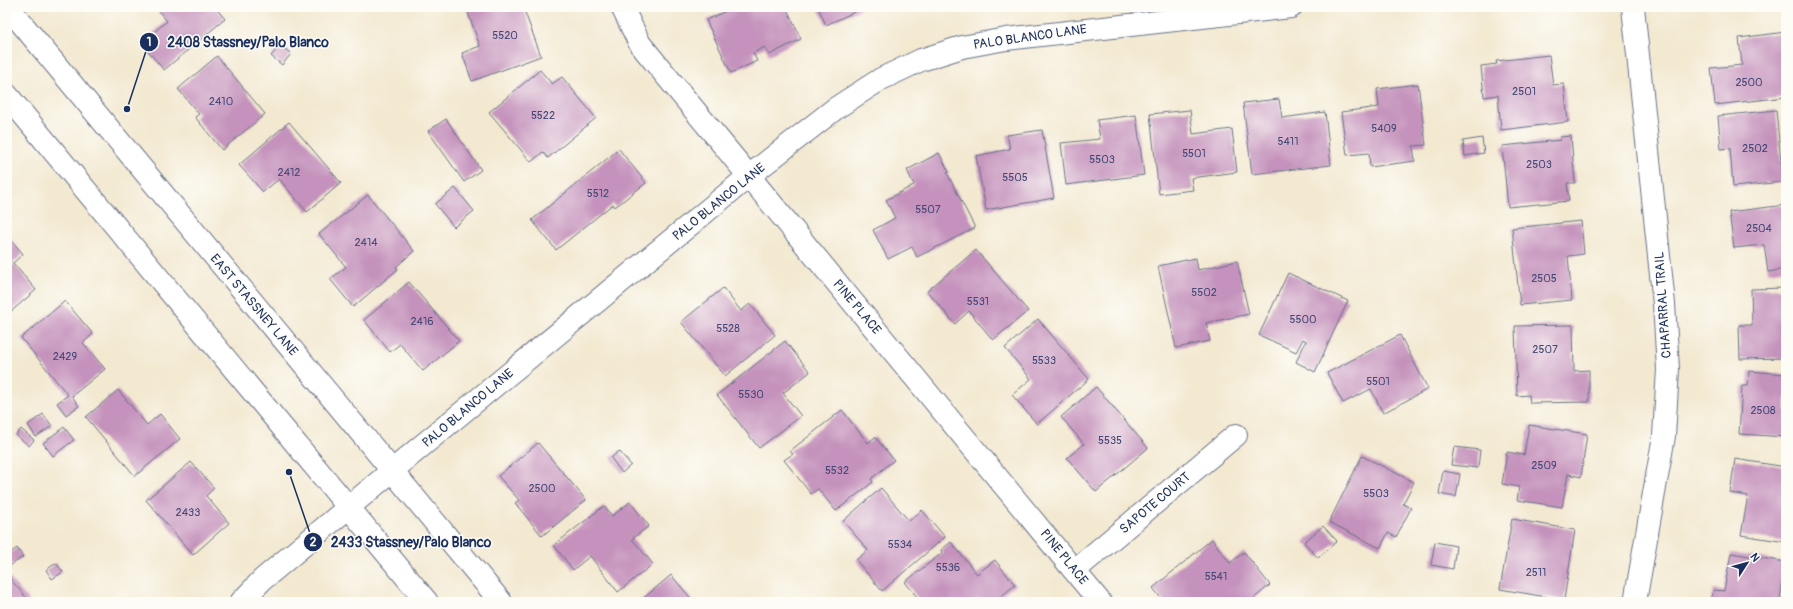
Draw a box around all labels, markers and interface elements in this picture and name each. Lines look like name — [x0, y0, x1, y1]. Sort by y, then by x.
street label: PALO BLANCO LANE — [972, 21, 1088, 53]
callout: 2408 Stassney/Palo Blanco — [139, 29, 337, 55]
house number: 5520 — [492, 29, 518, 42]
text: 2408 Stassney/Palo Blanco — [167, 34, 329, 51]
text: 1 — [147, 35, 151, 50]
house number: 2500 — [1735, 76, 1763, 89]
house number: 2501 — [1512, 85, 1536, 98]
house number: 2410 — [209, 95, 233, 108]
house number: 5522 — [531, 109, 555, 122]
house number: 5409 — [1371, 122, 1397, 135]
house number: 5411 — [1278, 135, 1298, 148]
house number: 2502 — [1742, 142, 1768, 155]
house number: 5501 — [1182, 147, 1206, 160]
house number: 5503 — [1089, 153, 1115, 166]
house number: 2503 — [1526, 158, 1552, 171]
street label: PALO BLANCO LANE — [670, 160, 769, 244]
house number: 2412 — [278, 166, 300, 179]
house number: 5505 — [1002, 171, 1028, 184]
house number: 5512 — [587, 187, 609, 200]
house number: 5507 — [915, 203, 941, 216]
house number: 2504 — [1746, 222, 1773, 235]
house number: 2414 — [354, 236, 378, 249]
street label: EAST STASSNEY LANE — [207, 251, 301, 359]
street label: CHAPARRAL TRAIL — [1651, 251, 1675, 359]
house number: 2505 — [1531, 272, 1557, 285]
street label: PINE PLACE — [829, 276, 885, 338]
house number: 5502 — [1191, 286, 1217, 299]
house number: 5531 — [967, 295, 989, 308]
house number: 5500 — [1290, 313, 1316, 326]
house number: 2416 — [410, 315, 434, 328]
house number: 5528 — [716, 322, 740, 335]
house number: 2507 — [1532, 343, 1558, 356]
house number: 2429 — [53, 350, 78, 363]
house number: 5533 — [1032, 354, 1056, 367]
street label: PALO BLANCO LANE — [419, 365, 517, 451]
house number: 5501 — [1366, 375, 1390, 388]
house number: 5530 — [738, 388, 764, 401]
house number: 2508 — [1750, 404, 1776, 417]
house number: 5535 — [1098, 434, 1122, 447]
house number: 2509 — [1531, 459, 1557, 472]
house number: 5532 — [825, 464, 849, 477]
street label: SAPOTE COURT — [1116, 469, 1194, 537]
house number: 2500 — [528, 482, 556, 495]
house number: 5503 — [1363, 487, 1389, 500]
house number: 2433 — [176, 506, 200, 519]
street label: PINE PLACE — [1037, 526, 1091, 588]
callout: 2433 Stassney/Palo Blanco — [303, 529, 500, 555]
text: 2433 Stassney/Palo Blanco — [331, 534, 492, 551]
text: 2 — [310, 535, 317, 550]
house number: 5534 — [888, 538, 913, 551]
north arrow — [1727, 543, 1767, 583]
text: N — [1747, 551, 1762, 565]
house number: 5536 — [936, 561, 960, 574]
house number: 2511 — [1526, 566, 1546, 579]
house number: 5541 — [1205, 570, 1227, 583]

